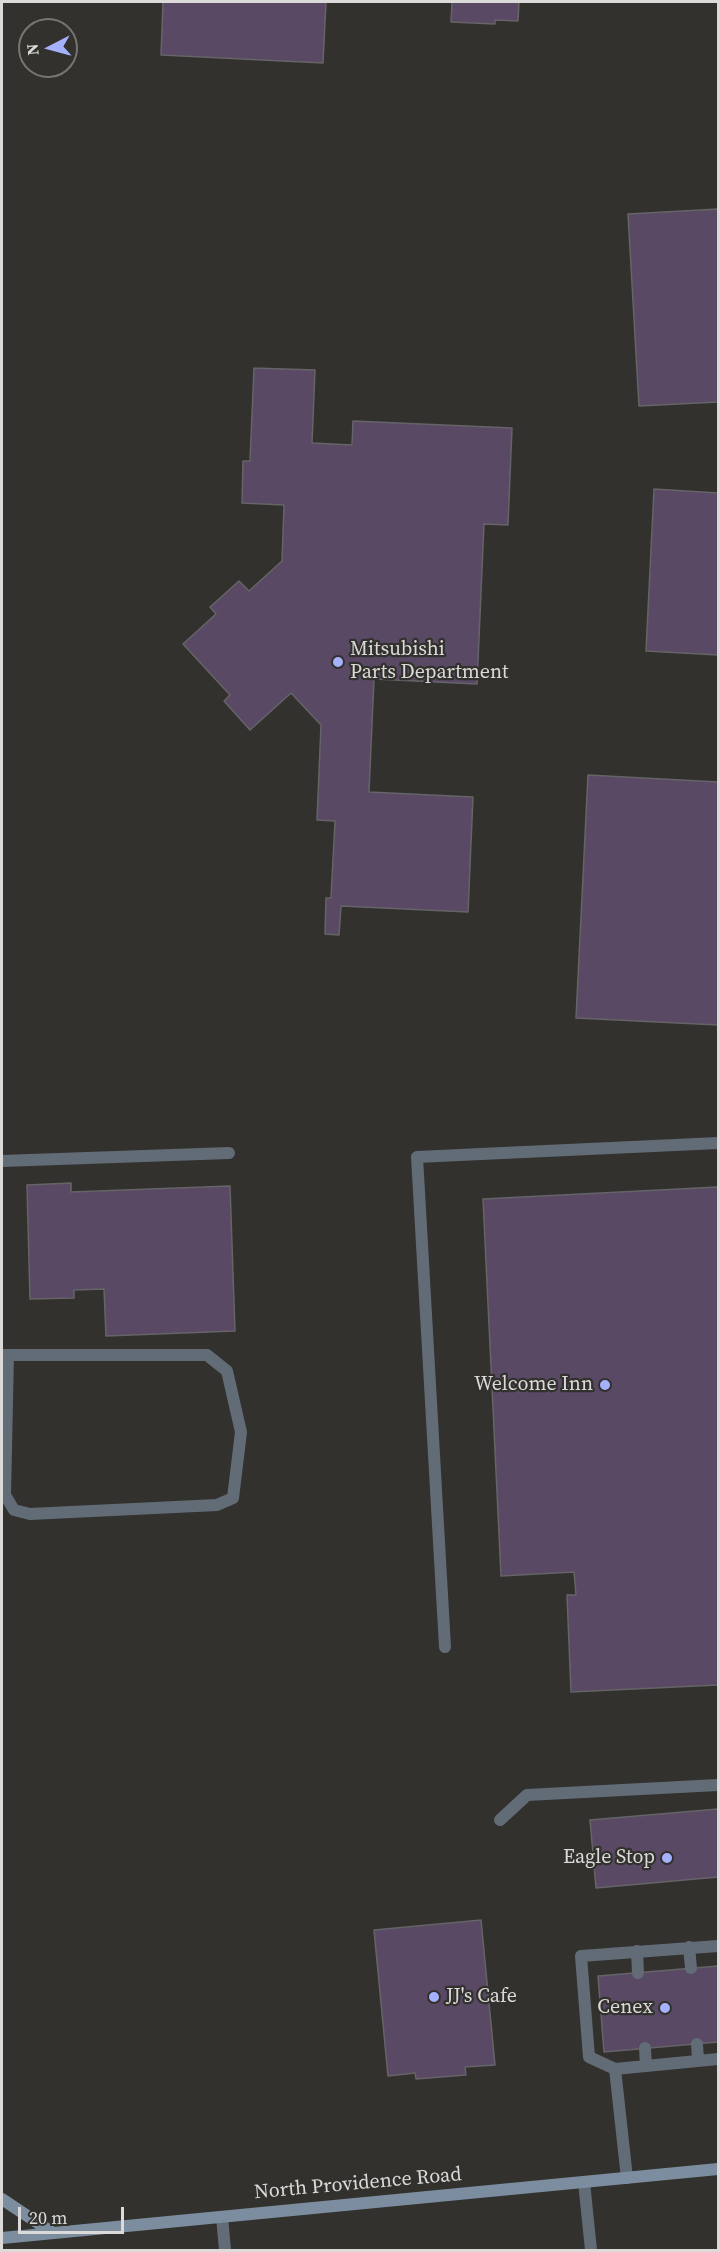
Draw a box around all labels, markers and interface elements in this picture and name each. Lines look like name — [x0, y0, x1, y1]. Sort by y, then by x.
north arrow — [18, 18, 78, 78]
text: N — [21, 43, 44, 57]
place label: Mitsubishi Parts Department — [350, 638, 509, 685]
marker: Mitsubishi Parts Department — [331, 655, 345, 669]
place label: Welcome Inn — [474, 1373, 593, 1397]
marker: Welcome Inn — [598, 1378, 612, 1392]
place label: Eagle Stop — [563, 1846, 655, 1870]
marker: Eagle Stop — [660, 1851, 674, 1865]
place label: JJ's Cafe — [446, 1985, 517, 2009]
marker: JJ's Cafe — [427, 1990, 441, 2004]
place label: Cenex — [597, 1996, 653, 2020]
marker: Cenex — [658, 2001, 672, 2015]
street label: North Providence Road — [253, 2163, 463, 2205]
scale bar — [21, 2195, 128, 2233]
text: 20 m — [29, 2205, 67, 2230]

